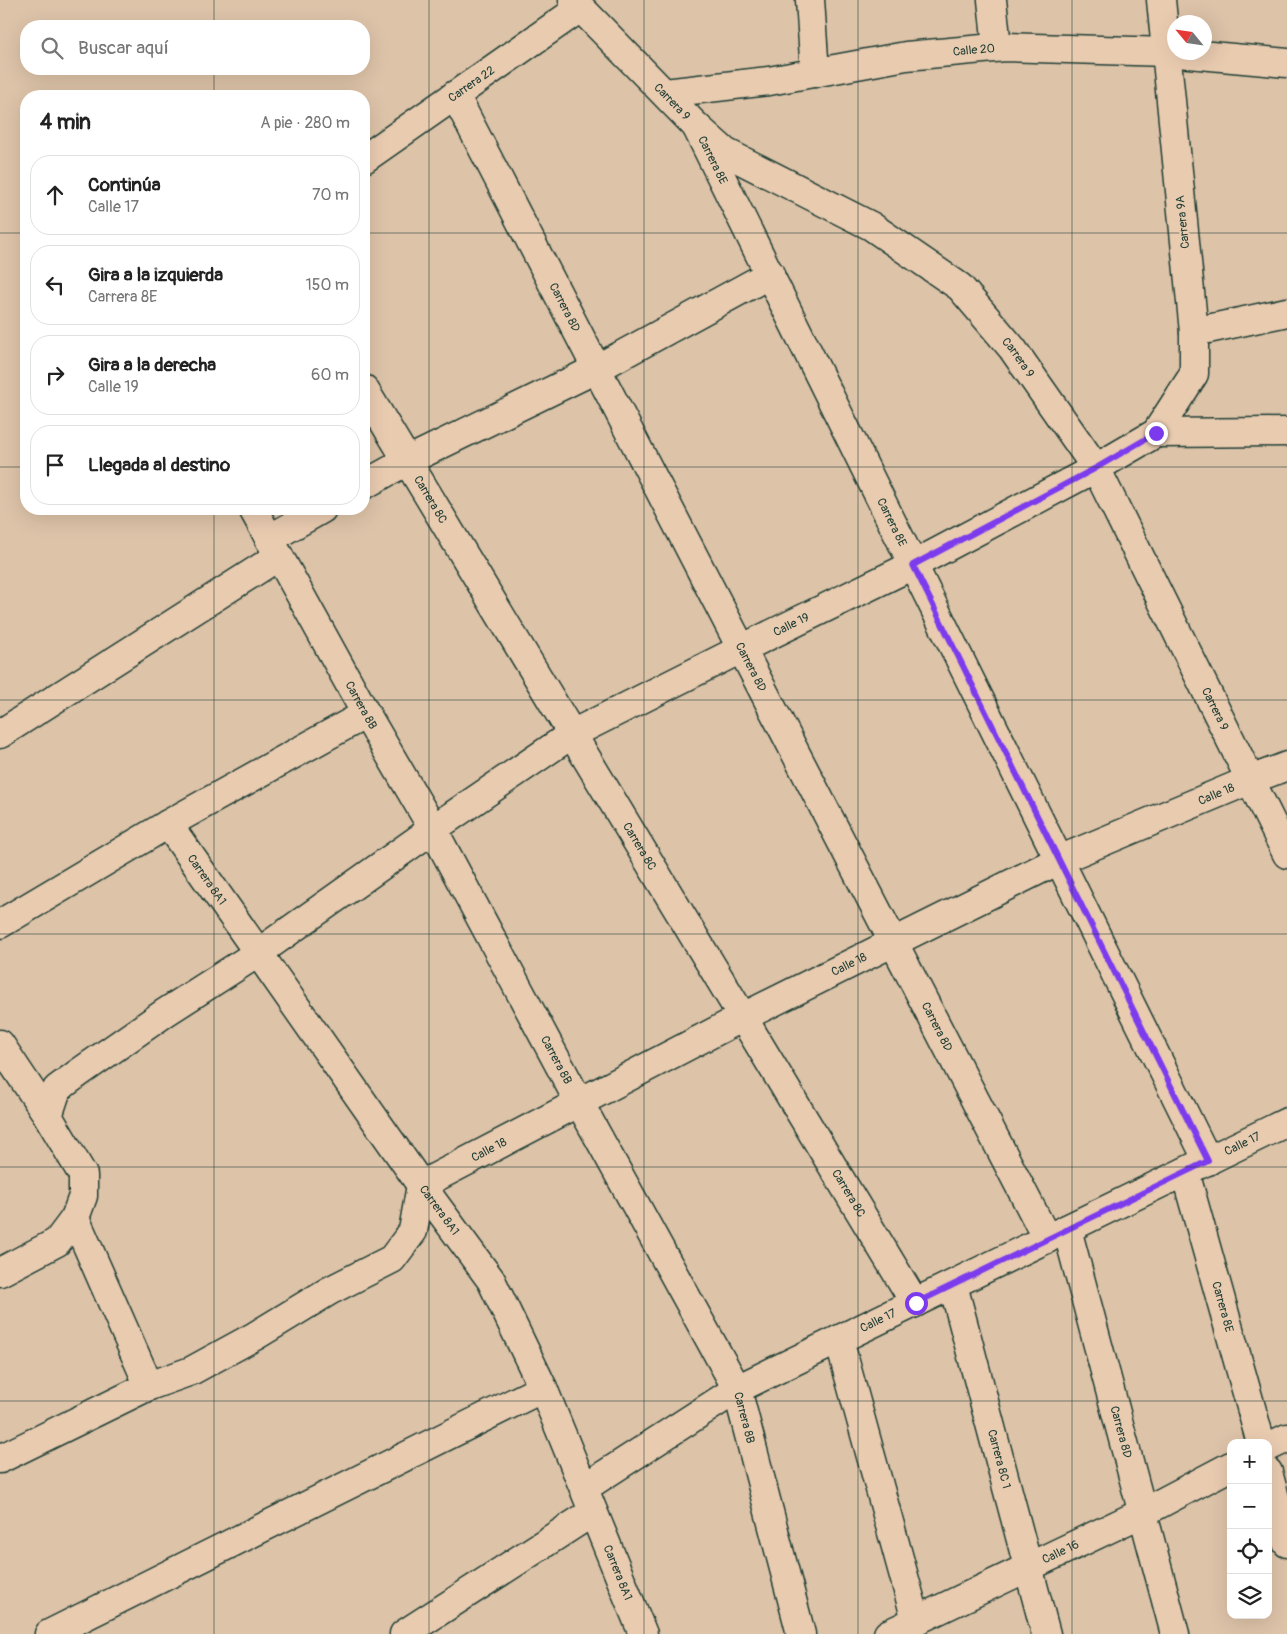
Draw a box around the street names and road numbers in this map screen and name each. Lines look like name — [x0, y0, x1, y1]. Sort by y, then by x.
street label: Calle 20 — [952, 40, 995, 59]
street label: Carrera 22 — [445, 62, 498, 105]
street label: Carrera 9 — [651, 80, 694, 123]
street label: Carrera 8E — [695, 133, 731, 187]
street label: Carrera 9A — [1173, 194, 1193, 249]
street label: Carrera 8D — [546, 280, 584, 335]
street label: Carrera 9 — [999, 334, 1038, 380]
street label: Carrera 8C — [410, 473, 451, 526]
street label: Carrera 8E — [874, 496, 910, 549]
street label: Calle 19 — [771, 609, 812, 640]
street label: Carrera 8D — [732, 640, 770, 695]
street label: Carrera 8B — [342, 679, 381, 732]
street label: Carrera 9 — [1198, 685, 1232, 733]
street label: Calle 18 — [1196, 780, 1237, 808]
street label: Carrera 8C — [620, 820, 660, 873]
street label: Carrera 8A1 — [184, 851, 230, 908]
street label: Calle 18 — [829, 949, 869, 979]
street label: Carrera 8D — [918, 1000, 956, 1054]
street label: Carrera 8B — [537, 1033, 576, 1087]
street label: Calle 17 — [1222, 1128, 1263, 1159]
street label: Calle 18 — [469, 1134, 509, 1165]
street label: Carrera 8C — [829, 1167, 869, 1220]
street label: Carrera 8A1 — [416, 1182, 463, 1238]
street label: Carrera 8E — [1209, 1280, 1237, 1334]
street label: Calle 17 — [858, 1305, 899, 1336]
street label: Carrera 8B — [731, 1390, 758, 1445]
street label: Carrera 8D — [1107, 1404, 1135, 1460]
street label: Carrera 8C 1 — [984, 1428, 1014, 1490]
street label: Calle 16 — [1040, 1537, 1081, 1567]
street label: Carrera 8A1 — [600, 1543, 636, 1602]

